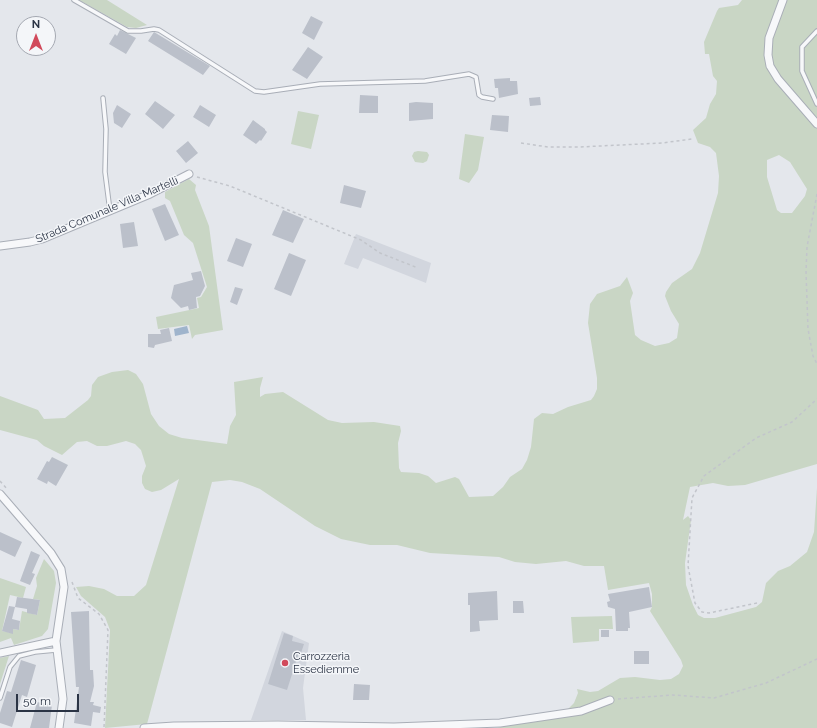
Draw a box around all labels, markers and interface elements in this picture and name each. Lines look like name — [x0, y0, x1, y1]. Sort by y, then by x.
north arrow — [16, 16, 56, 56]
text: N — [32, 18, 40, 31]
street label: Strada Comunale Villa Martelli — [34, 174, 180, 246]
place label: Carrozzeria Essediemme — [293, 650, 359, 676]
marker: Carrozzeria Essediemme — [280, 658, 290, 668]
scale bar — [18, 686, 81, 712]
text: 50 m — [23, 694, 51, 708]

